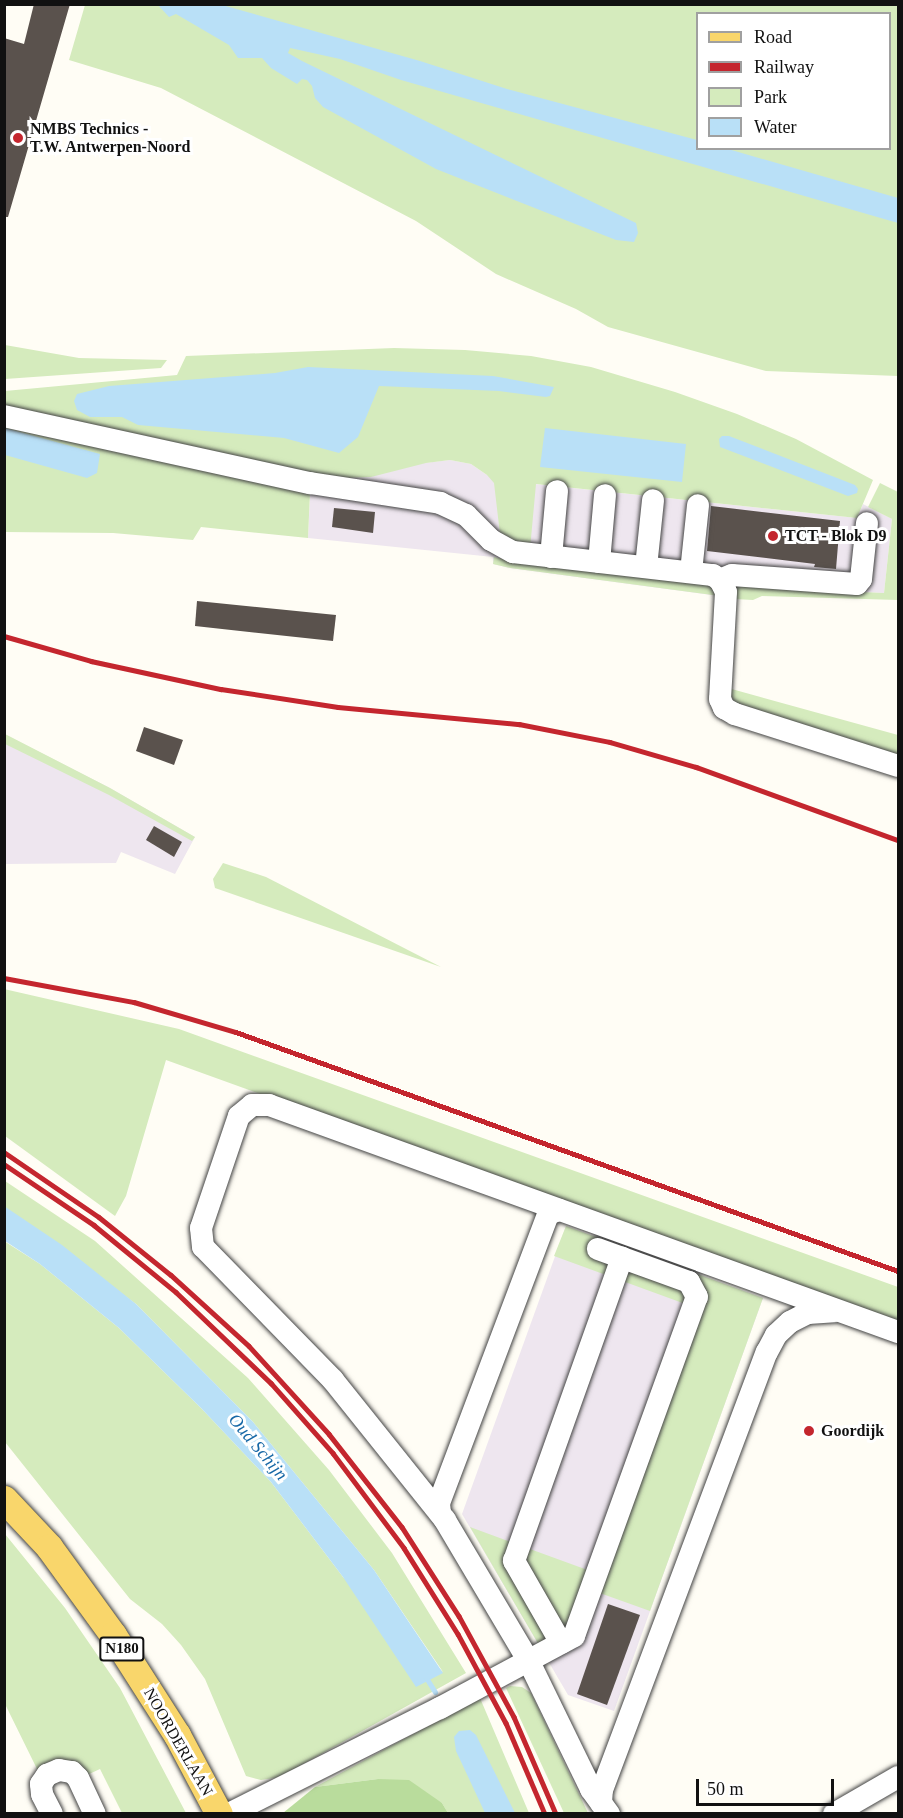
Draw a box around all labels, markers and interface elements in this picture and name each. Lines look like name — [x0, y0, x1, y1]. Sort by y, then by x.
legend — [696, 12, 891, 150]
text: Road — [754, 27, 792, 47]
text: Railway — [754, 57, 814, 77]
text: Park — [754, 87, 787, 107]
text: Water — [754, 117, 797, 137]
place label: NMBS Technics - T.W. Antwerpen-Noord — [30, 119, 191, 157]
marker: NMBS Technics - T.W. Antwerpen-Noord — [11, 131, 25, 145]
place label: TCT - Blok D9 — [785, 526, 887, 546]
marker: TCT - Blok D9 — [766, 529, 780, 543]
water label: Oud Schijn — [224, 1409, 292, 1485]
place label: Goordijk — [821, 1421, 884, 1441]
marker: Goordijk — [802, 1424, 816, 1438]
road number: N180 — [98, 1637, 146, 1661]
street label: NOORDERLAAN — [139, 1684, 217, 1800]
scale bar — [699, 1767, 837, 1805]
text: 50 m — [707, 1779, 744, 1799]

